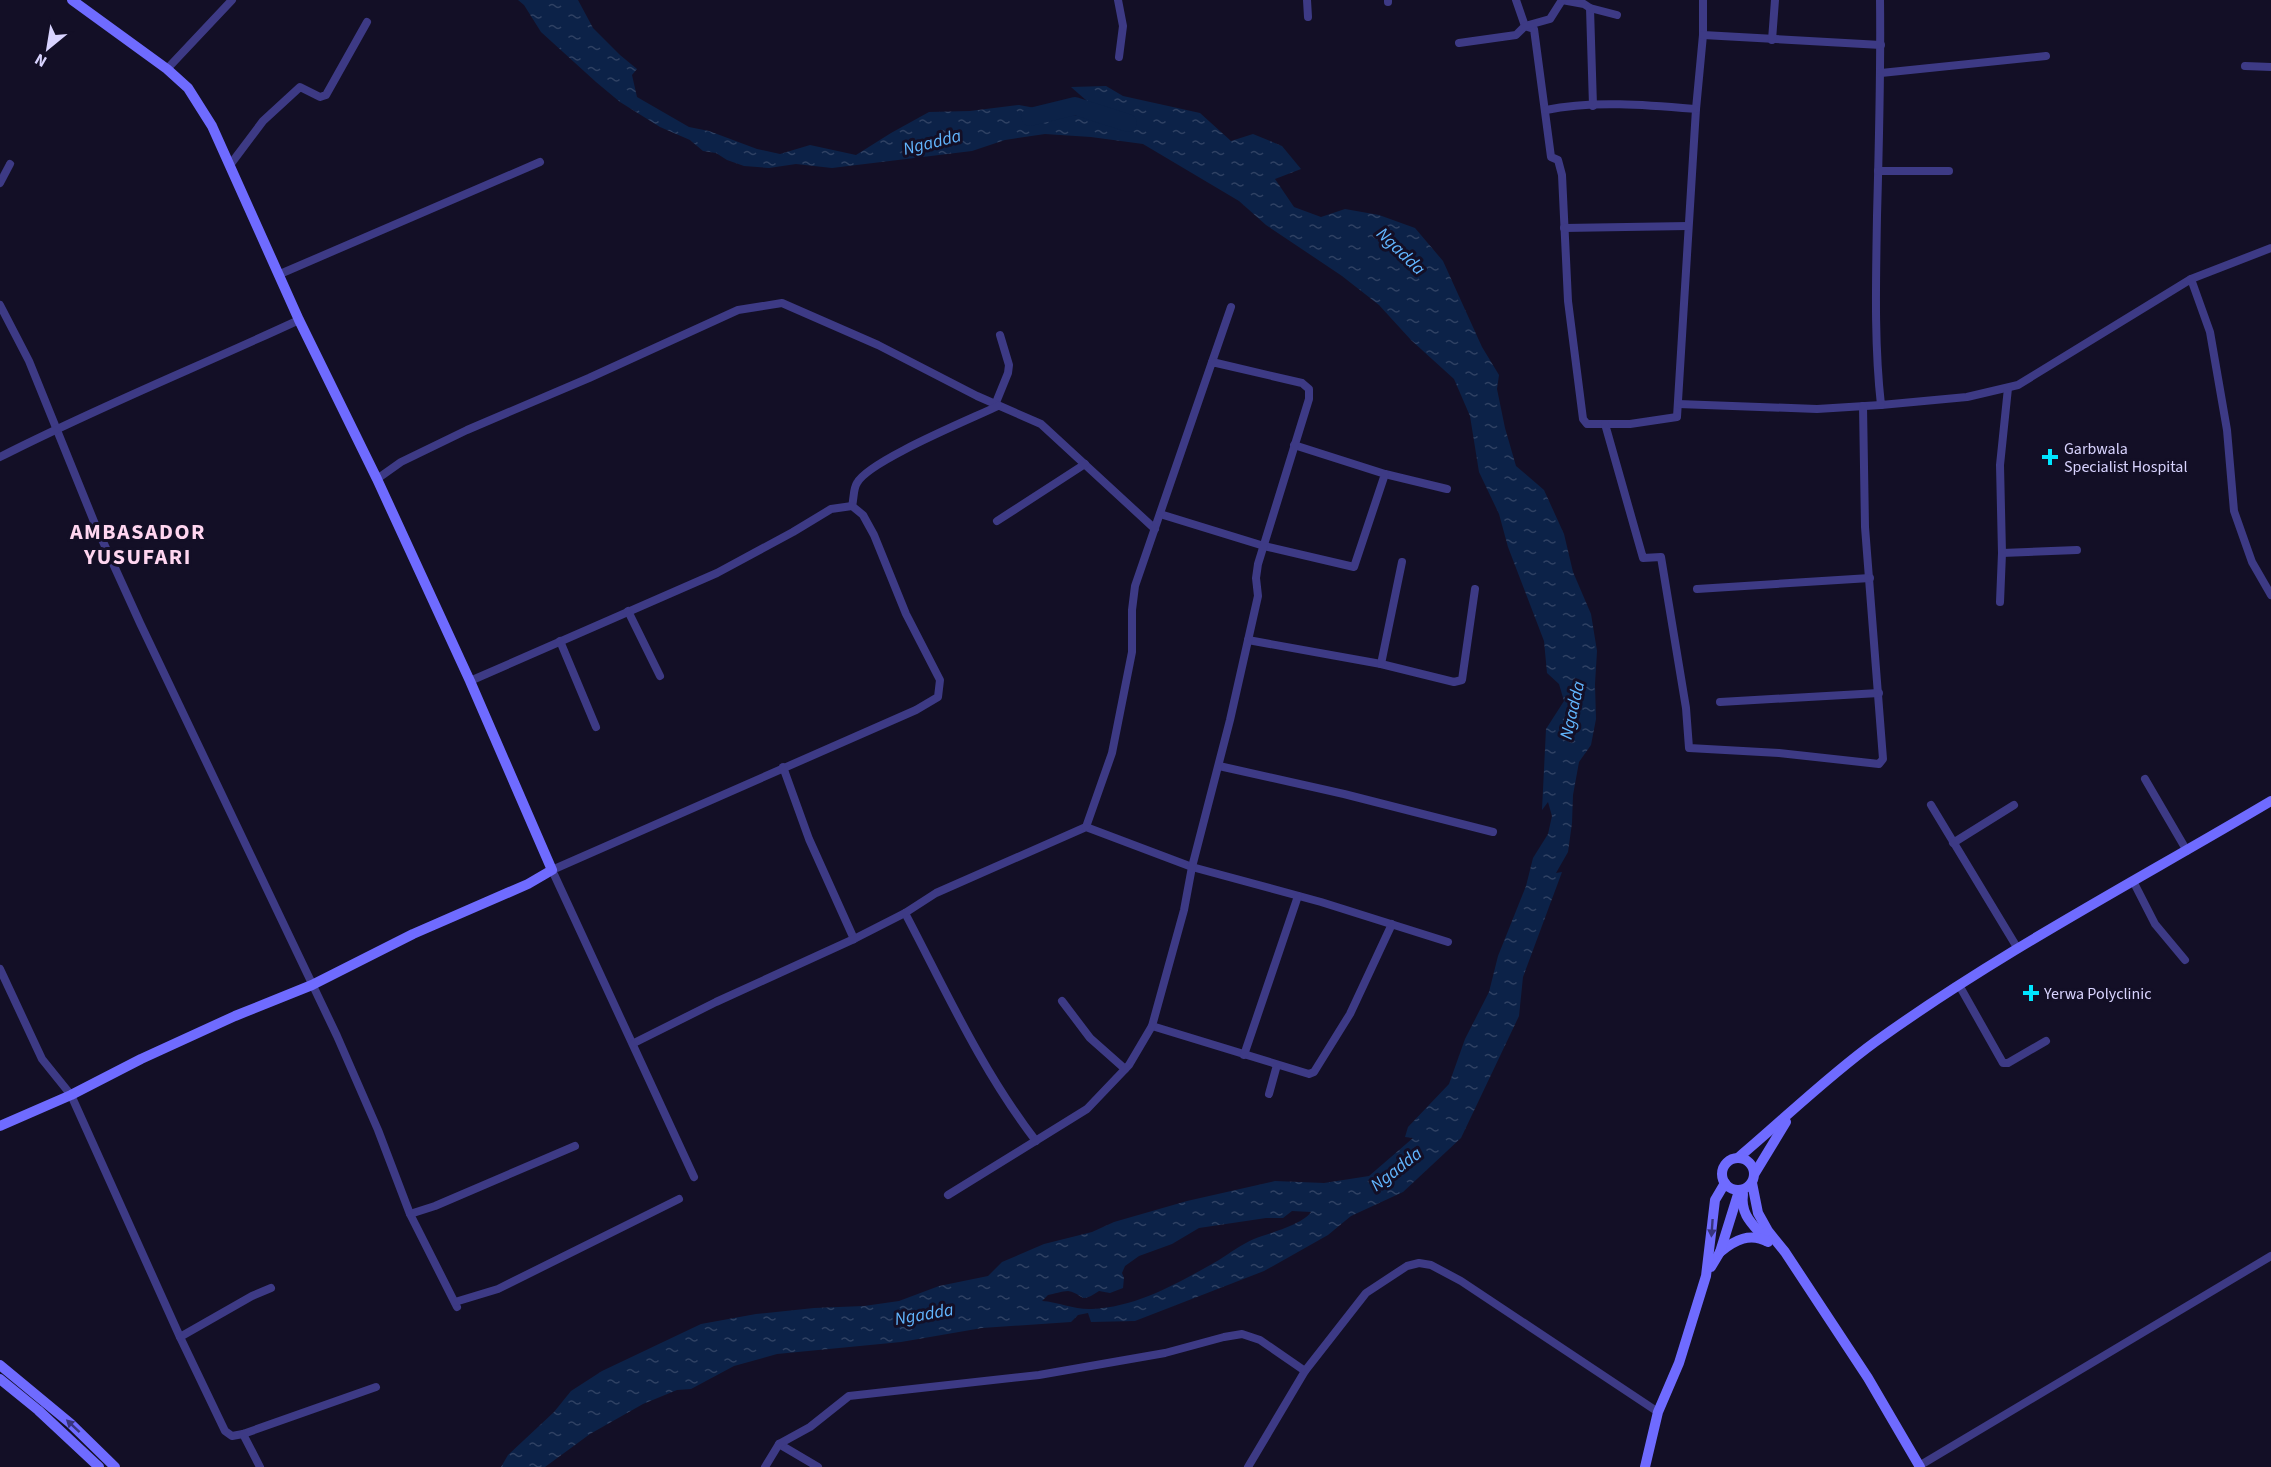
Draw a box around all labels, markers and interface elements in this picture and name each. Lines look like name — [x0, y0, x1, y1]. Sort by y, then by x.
north arrow — [18, 18, 78, 78]
text: N — [31, 48, 51, 72]
water label: Ngadda — [900, 123, 964, 162]
water label: Ngadda — [1371, 222, 1431, 281]
place label: Garbwala Specialist Hospital — [2064, 438, 2187, 478]
marker: Garbwala Specialist Hospital — [2041, 448, 2059, 466]
district label: AMBASADOR YUSUFARI — [69, 516, 206, 573]
water label: Ngadda — [1554, 678, 1591, 742]
place label: Yerwa Polyclinic — [2043, 983, 2152, 1005]
marker: Yerwa Polyclinic — [2022, 984, 2040, 1002]
water label: Ngadda — [1365, 1141, 1428, 1197]
one-way arrow — [1707, 1219, 1716, 1238]
water label: Ngadda — [893, 1297, 956, 1332]
one-way arrow — [66, 1420, 81, 1433]

